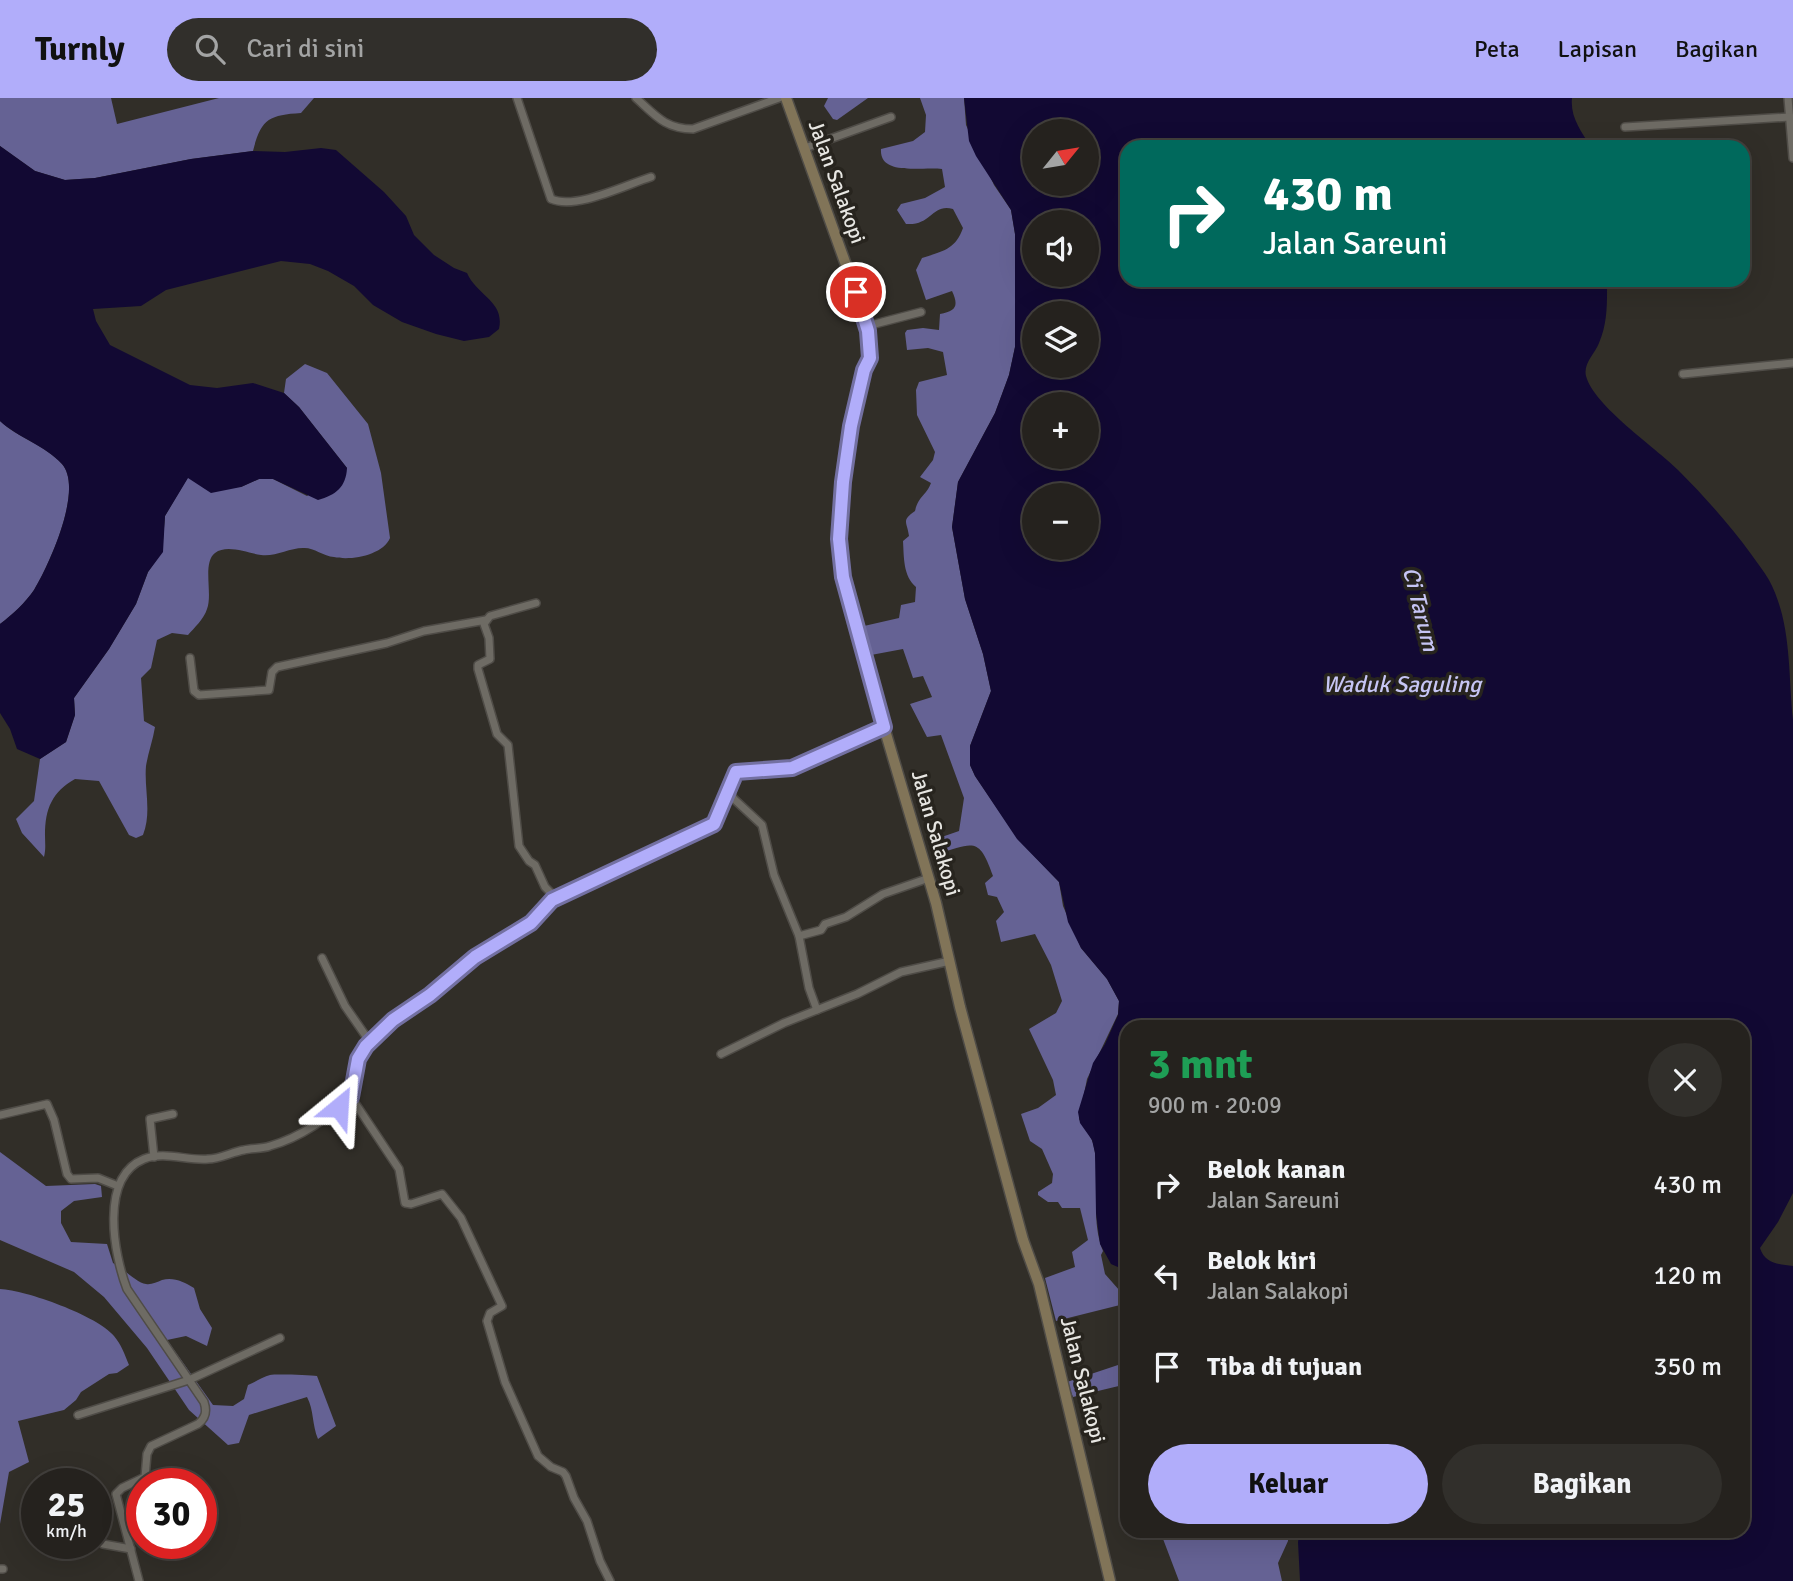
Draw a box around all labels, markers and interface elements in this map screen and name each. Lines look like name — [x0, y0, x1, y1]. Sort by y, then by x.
search box — [167, 18, 657, 81]
text: Turnly — [35, 29, 125, 70]
icon: search — [191, 30, 229, 68]
text: Cari di sini — [247, 33, 364, 65]
text: Peta — [1474, 34, 1520, 64]
text: Lapisan — [1558, 34, 1637, 64]
text: Bagikan — [1675, 34, 1758, 64]
street label: Jalan Salakopi — [803, 117, 871, 247]
north arrow — [1022, 119, 1099, 196]
map controls — [1022, 119, 1099, 560]
text: 430 m — [1263, 164, 1393, 224]
icon: right — [1148, 168, 1239, 259]
button: sound — [1022, 210, 1099, 287]
text: Jalan Sareuni — [1263, 224, 1448, 263]
pin — [826, 262, 886, 322]
icon: arrive — [837, 273, 875, 311]
button: layers — [1022, 301, 1099, 378]
button: + — [1022, 392, 1099, 469]
button: − — [1022, 483, 1099, 560]
water label: Ci Tarum — [1396, 564, 1445, 655]
water label: Waduk Saguling — [1323, 670, 1483, 699]
street label: Jalan Salakopi — [906, 767, 966, 899]
text: 3 mnt — [1148, 1039, 1253, 1090]
button: close — [1648, 1043, 1722, 1117]
position arrow — [302, 1070, 376, 1144]
text: 900 m · 20:09 — [1148, 1091, 1282, 1120]
text: Belok kanan — [1207, 1154, 1345, 1186]
icon: right — [1148, 1166, 1186, 1204]
text: 430 m — [1653, 1169, 1722, 1201]
text: Jalan Sareuni — [1207, 1186, 1340, 1215]
text: Belok kiri — [1207, 1245, 1316, 1277]
icon: left — [1148, 1257, 1186, 1295]
text: 120 m — [1653, 1260, 1722, 1292]
text: Jalan Salakopi — [1207, 1277, 1349, 1306]
street label: Jalan Salakopi — [1055, 1314, 1111, 1446]
icon: arrive — [1148, 1348, 1186, 1386]
text: Tiba di tujuan — [1207, 1351, 1362, 1383]
text: 350 m — [1653, 1351, 1722, 1383]
button: Keluar — [1148, 1444, 1428, 1524]
button: Bagikan — [1442, 1444, 1722, 1524]
speed limit sign: 30 — [126, 1468, 217, 1559]
text: 25 — [48, 1483, 85, 1526]
text: km/h — [46, 1520, 87, 1542]

